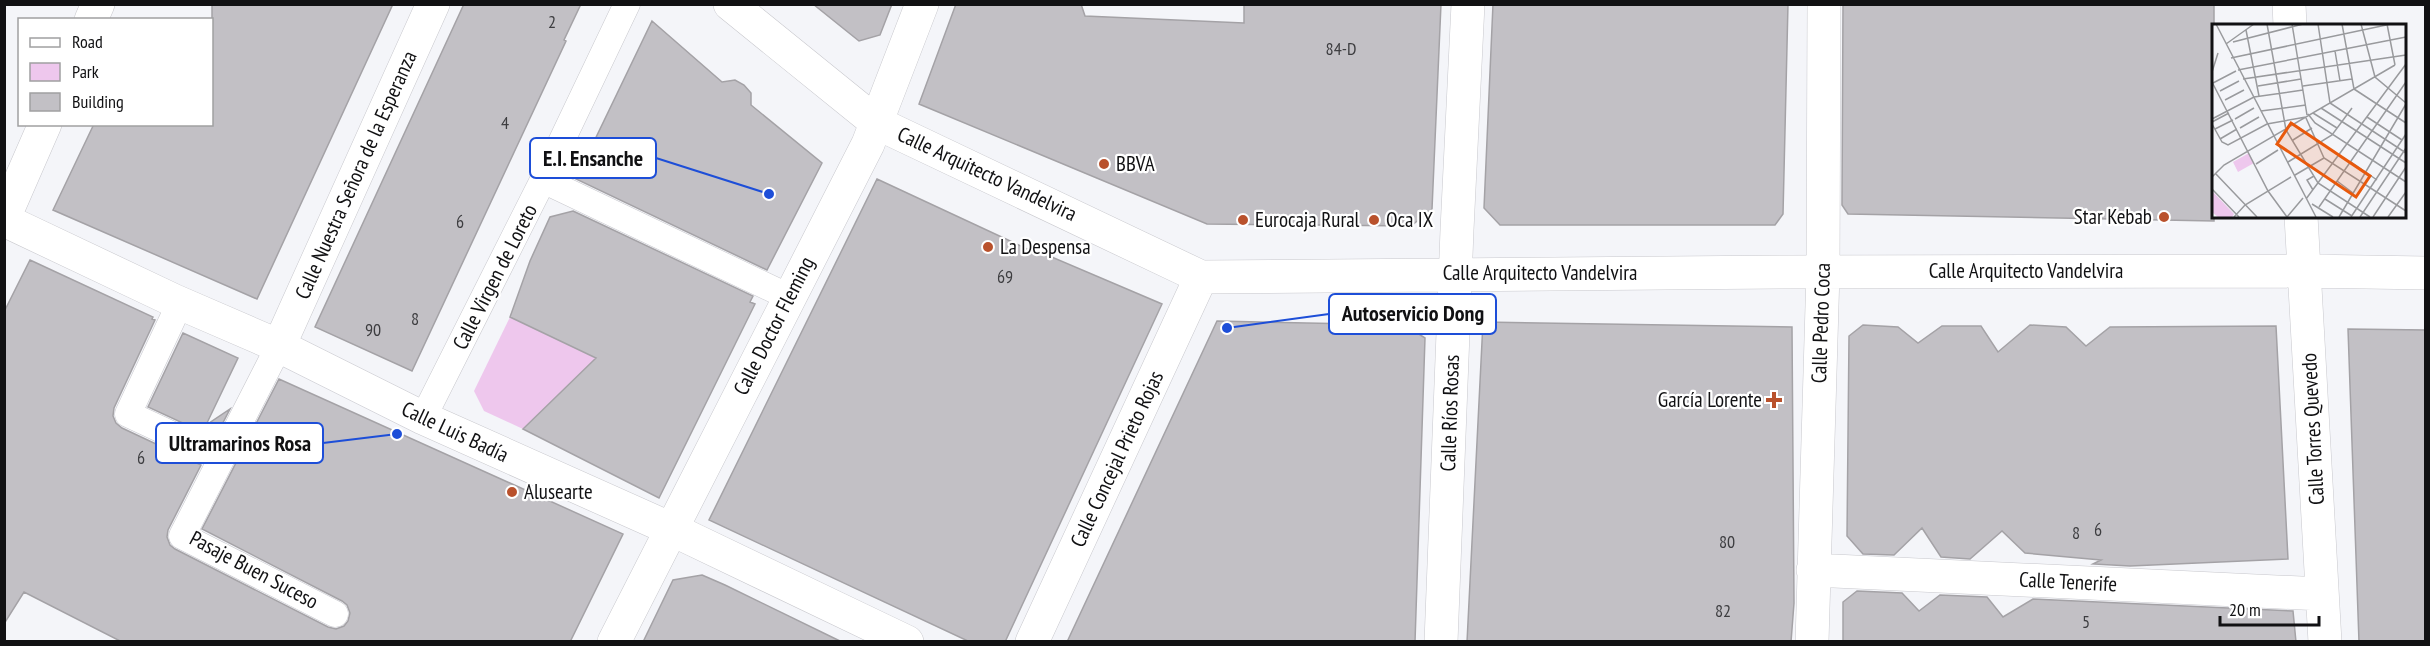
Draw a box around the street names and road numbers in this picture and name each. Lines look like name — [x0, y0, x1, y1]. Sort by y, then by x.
street label: Calle Nuestra Señora de la Esperanza — [289, 46, 423, 303]
street label: Calle Arquitecto Vandelvira — [893, 120, 1081, 227]
street label: Calle Virgen de Loreto — [446, 199, 543, 354]
street label: Calle Doctor Fleming — [727, 252, 820, 400]
street label: Calle Arquitecto Vandelvira — [1929, 257, 2123, 284]
street label: Calle Arquitecto Vandelvira — [1443, 259, 1637, 286]
street label: Calle Pedro Coca — [1805, 262, 1836, 384]
street label: Calle Torres Quevedo — [2295, 352, 2330, 506]
street label: Calle Ríos Rosas — [1434, 354, 1465, 472]
street label: Calle Concejal Prieto Rojas — [1064, 366, 1169, 551]
street label: Calle Luis Badía — [398, 395, 513, 468]
street label: Pasaje Buen Suceso — [185, 524, 323, 615]
street label: Calle Tenerife — [2018, 565, 2118, 598]

